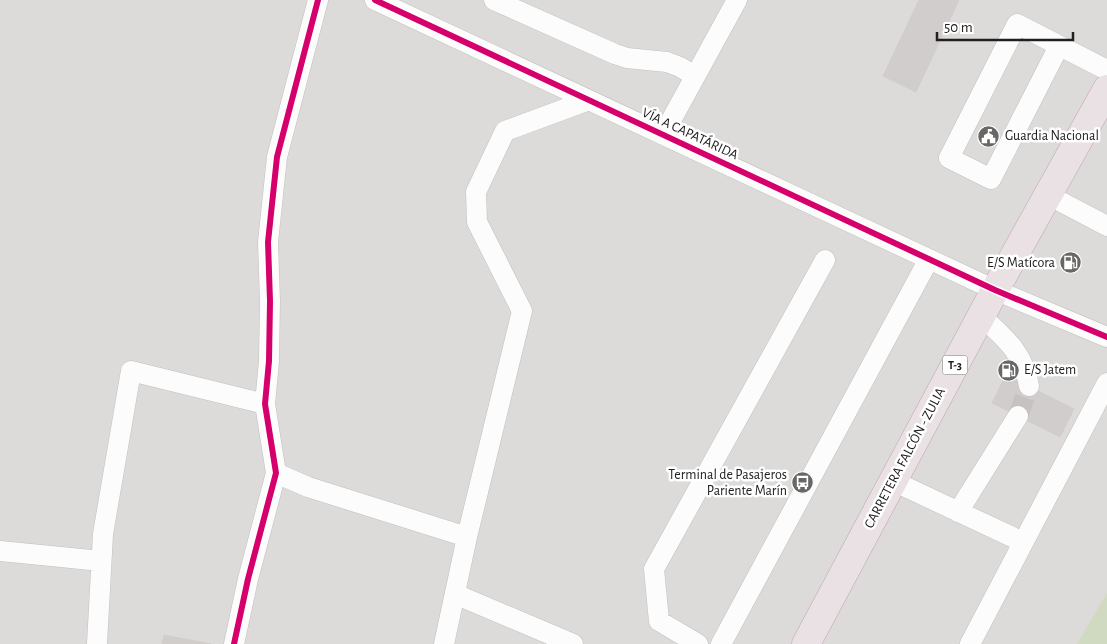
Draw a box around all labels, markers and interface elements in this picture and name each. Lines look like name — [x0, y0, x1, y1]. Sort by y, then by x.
scale bar — [937, 10, 1073, 42]
text: 50 m — [944, 20, 973, 35]
street label: VÍA A CAPATÁRIDA — [640, 103, 742, 162]
public building icon: Guardia Nacional — [977, 124, 1001, 148]
place label: Guardia Nacional — [1005, 129, 1099, 143]
fuel station icon: E/S Matícora — [1059, 251, 1083, 275]
place label: E/S Matícora — [987, 256, 1056, 270]
road number: T-3 — [942, 356, 968, 374]
fuel station icon: E/S Jatem — [996, 358, 1020, 382]
place label: E/S Jatem — [1024, 363, 1076, 377]
street label: CARRETERA FALCÓN - ZULIA — [859, 384, 948, 531]
place label: Terminal de Pasajeros Pariente Marín — [668, 468, 787, 498]
bus stop icon: Terminal de Pasajeros Pariente Marín — [791, 471, 815, 495]

